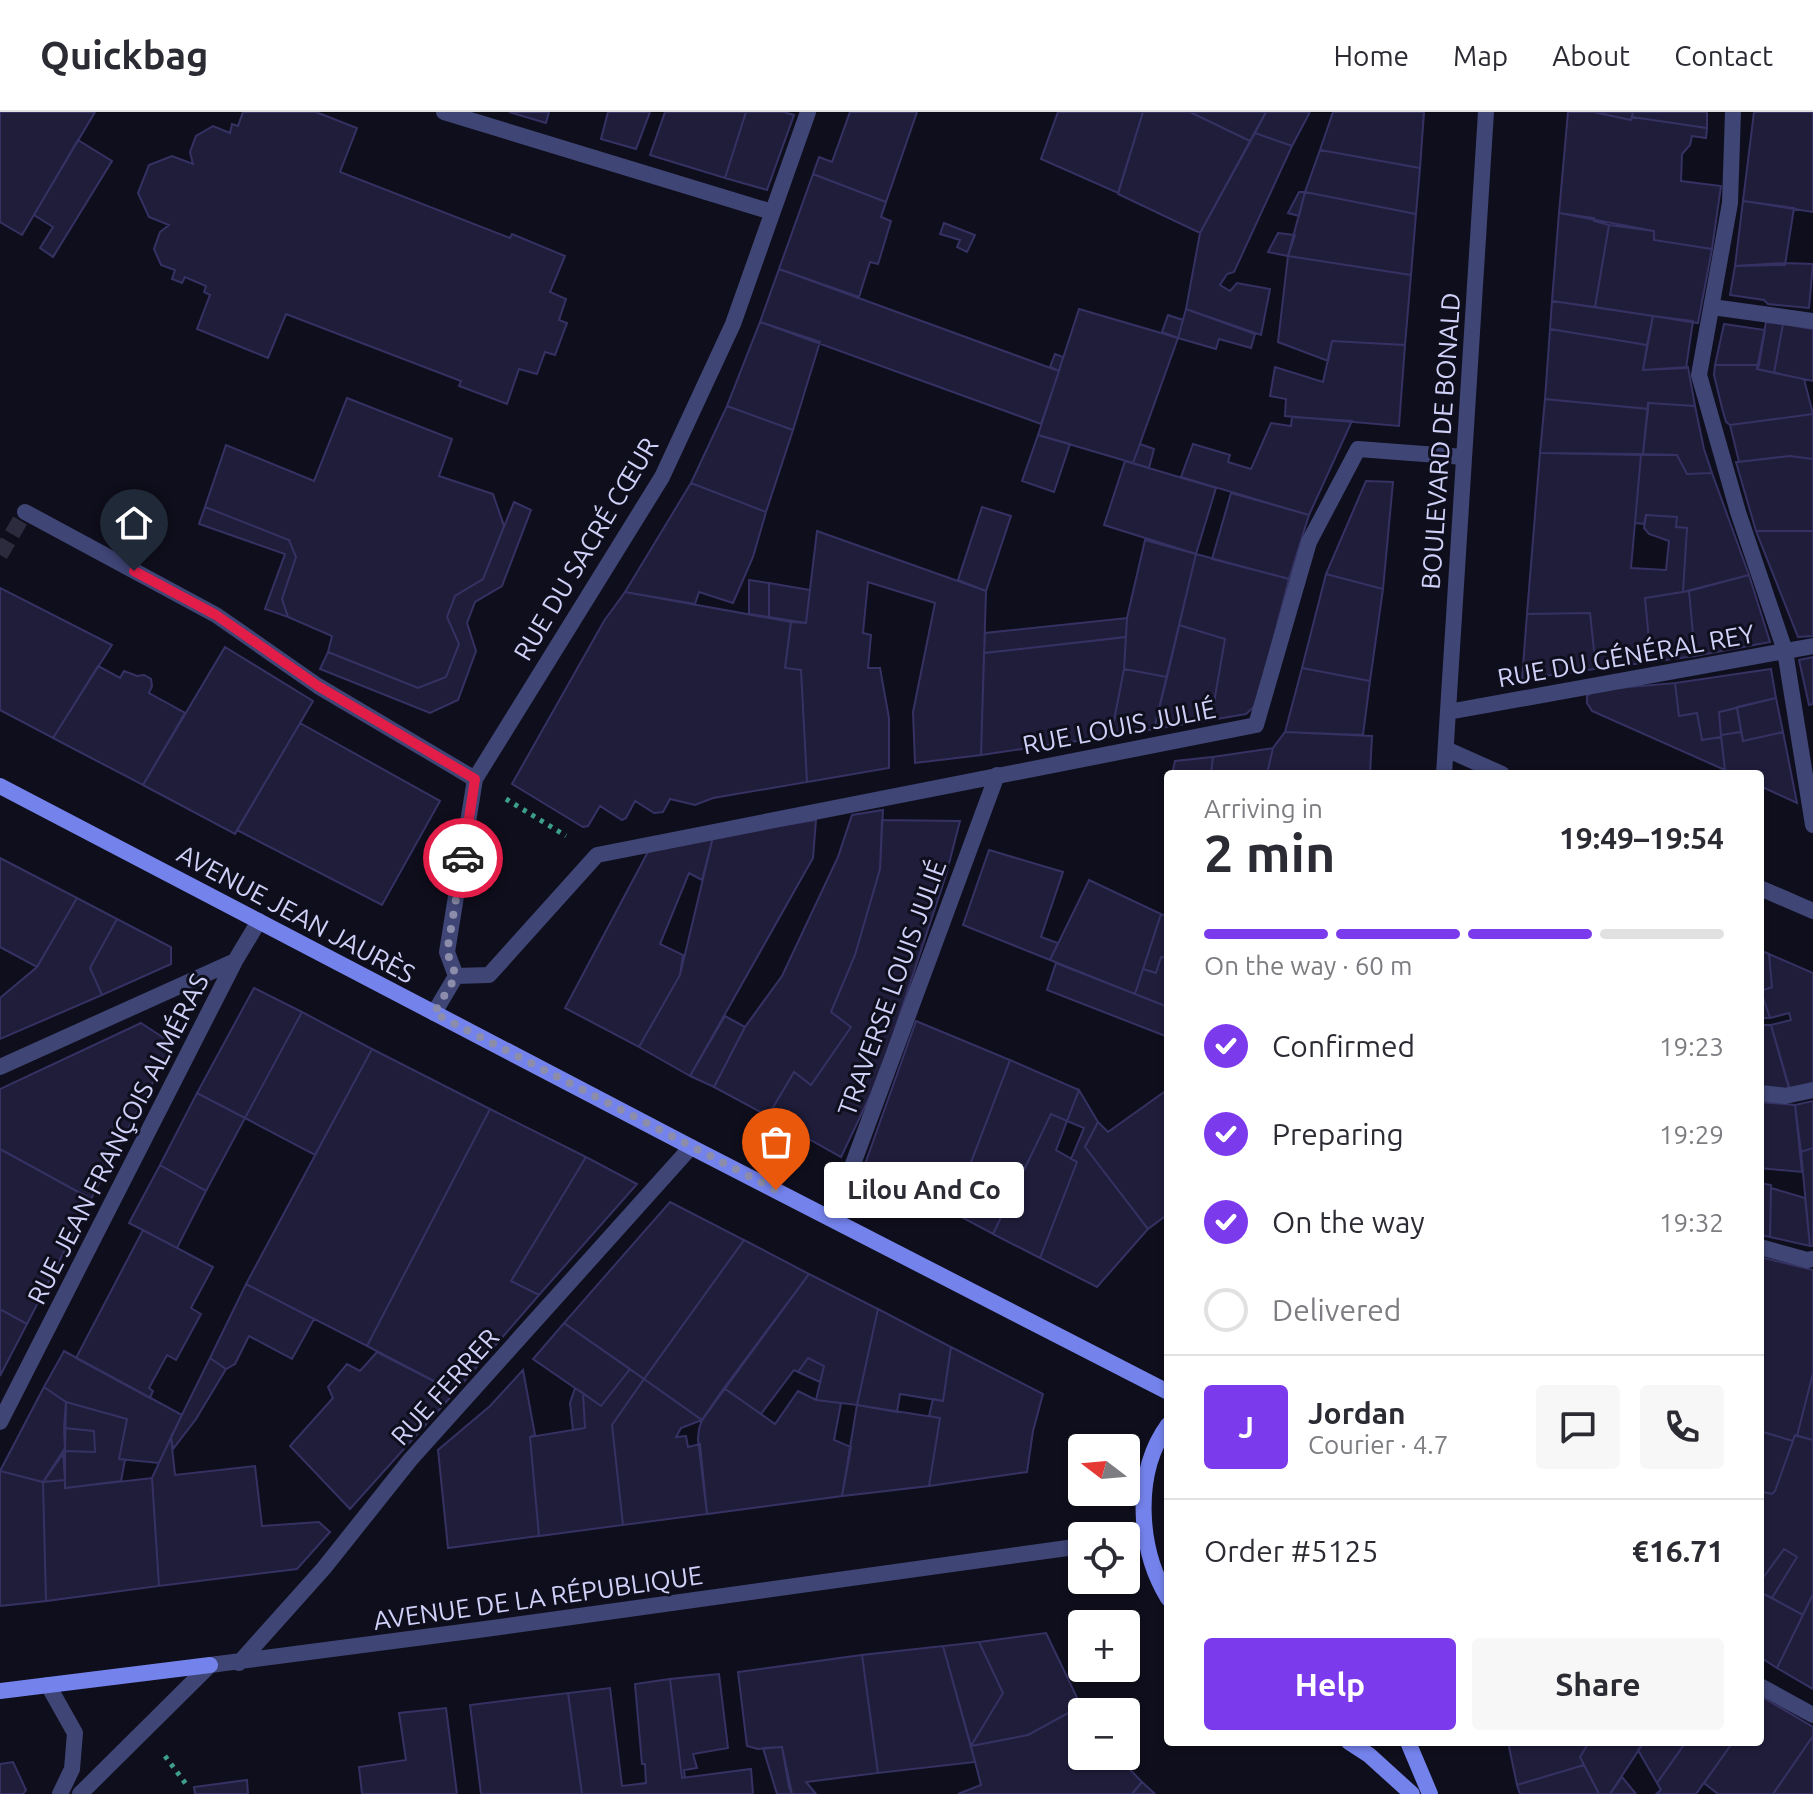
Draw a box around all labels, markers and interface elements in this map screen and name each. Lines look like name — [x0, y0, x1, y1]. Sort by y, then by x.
text: Quickbag — [40, 34, 208, 76]
text: Home — [1334, 40, 1409, 71]
text: Map — [1453, 40, 1508, 71]
text: About — [1552, 40, 1630, 71]
text: Contact — [1674, 40, 1773, 71]
street label: BOULEVARD DE BONALD — [1416, 292, 1465, 590]
street label: RUE DU SACRÉ CŒUR — [507, 432, 664, 665]
pin — [100, 489, 168, 571]
icon: home — [112, 501, 156, 545]
street label: RUE DU GÉNÉRAL REY — [1495, 618, 1757, 692]
street label: RUE LOUIS JULIÉ — [1020, 693, 1218, 759]
text: Arriving in — [1204, 794, 1323, 823]
courier — [423, 818, 503, 898]
text: 19:49–19:54 — [1559, 821, 1724, 855]
text: 2 min — [1204, 824, 1335, 882]
icon: car — [441, 836, 485, 880]
street label: AVENUE JEAN JAURÈS — [173, 838, 420, 988]
street label: TRAVERSE LOUIS JULIÉ — [831, 856, 951, 1120]
text: On the way · 60 m — [1204, 951, 1412, 980]
street label: RUE JEAN FRANÇOIS ALMÉRAS — [20, 968, 214, 1309]
icon: check — [1204, 1024, 1248, 1068]
text: Confirmed — [1272, 1029, 1415, 1063]
text: 19:23 — [1659, 1032, 1724, 1061]
pin — [742, 1108, 810, 1190]
icon: check — [1204, 1112, 1248, 1156]
text: Preparing — [1272, 1117, 1404, 1151]
icon: bag — [754, 1120, 798, 1164]
text: 19:29 — [1659, 1120, 1724, 1149]
callout: Lilou And Co — [824, 1162, 1024, 1218]
text: Lilou And Co — [847, 1175, 1001, 1204]
icon: check — [1204, 1200, 1248, 1244]
text: On the way — [1272, 1205, 1425, 1239]
text: 19:32 — [1659, 1208, 1724, 1237]
text: Delivered — [1272, 1293, 1401, 1327]
street label: RUE FERRER — [385, 1323, 504, 1451]
button: chat — [1536, 1385, 1620, 1469]
button: phone — [1640, 1385, 1724, 1469]
text: Jordan — [1308, 1396, 1406, 1430]
text: J — [1238, 1410, 1254, 1444]
text: Courier · 4.7 — [1308, 1430, 1448, 1459]
north arrow — [1068, 1434, 1140, 1506]
map controls — [1068, 1434, 1140, 1770]
button: locate — [1068, 1522, 1140, 1594]
text: Order #5125 — [1204, 1534, 1378, 1568]
text: €16.71 — [1632, 1534, 1724, 1568]
street label: AVENUE DE LA RÉPUBLIQUE — [371, 1559, 704, 1635]
button: + — [1068, 1610, 1140, 1682]
button: Help — [1204, 1638, 1456, 1730]
button: Share — [1472, 1638, 1724, 1730]
button: − — [1068, 1698, 1140, 1770]

